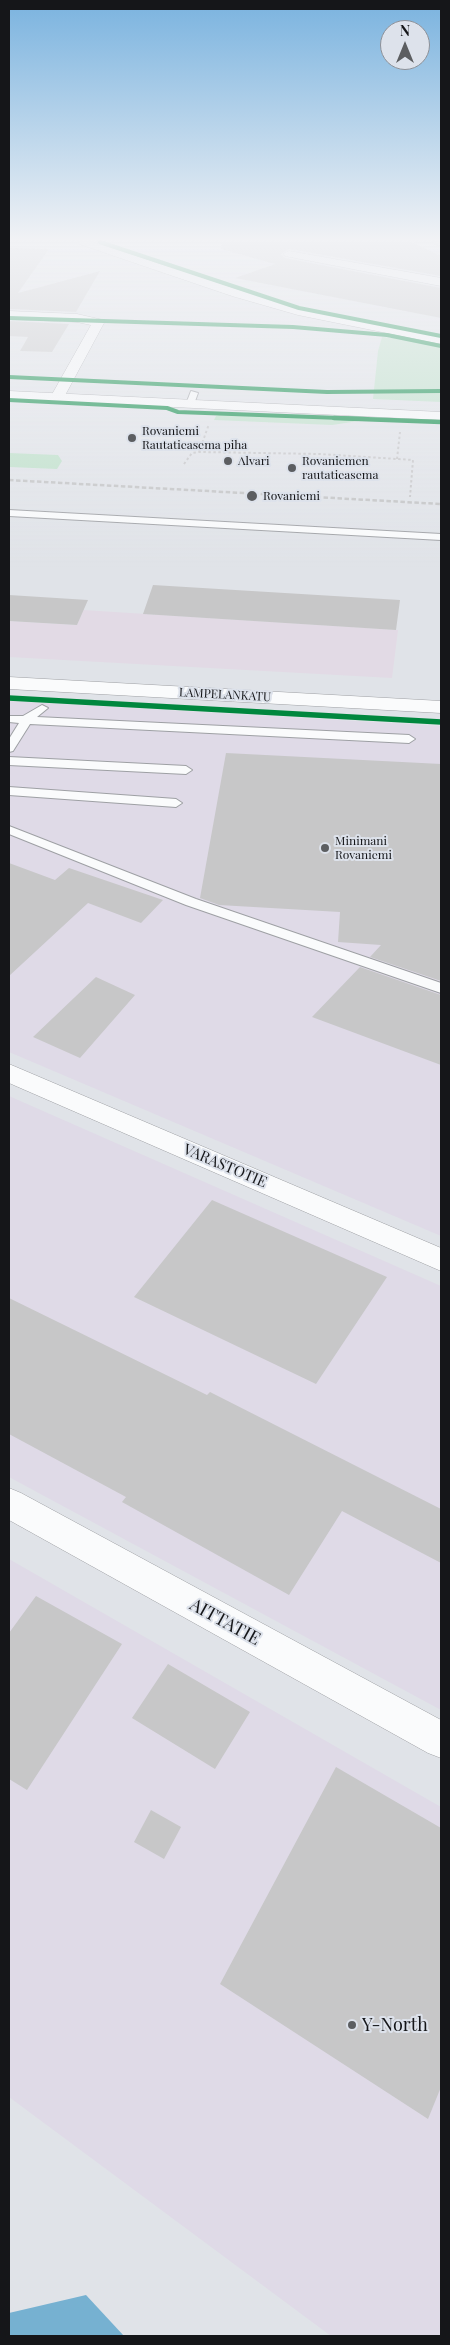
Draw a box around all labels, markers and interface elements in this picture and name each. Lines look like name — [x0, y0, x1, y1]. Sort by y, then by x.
north arrow — [380, 20, 430, 70]
text: N — [400, 21, 410, 40]
place label: Rovaniemi Rautatieasema piha — [142, 424, 247, 452]
marker: Rovaniemi Rautatieasema piha — [126, 432, 138, 444]
place label: Alvari — [238, 454, 270, 468]
place label: Rovaniemen rautatieasema — [302, 454, 378, 482]
marker: Alvari — [222, 455, 234, 467]
marker: Rovaniemen rautatieasema — [286, 462, 298, 474]
marker: Rovaniemi — [245, 489, 259, 503]
place label: Rovaniemi — [263, 489, 320, 503]
street label: LAMPELANKATU — [178, 685, 272, 705]
place label: Minimani Rovaniemi — [335, 834, 392, 862]
marker: Minimani Rovaniemi — [319, 842, 331, 854]
street label: VARASTOTIE — [181, 1140, 269, 1192]
street label: AITTATIE — [186, 1594, 264, 1650]
place label: Y-North — [362, 2014, 428, 2036]
marker: Y-North — [346, 2019, 358, 2031]

